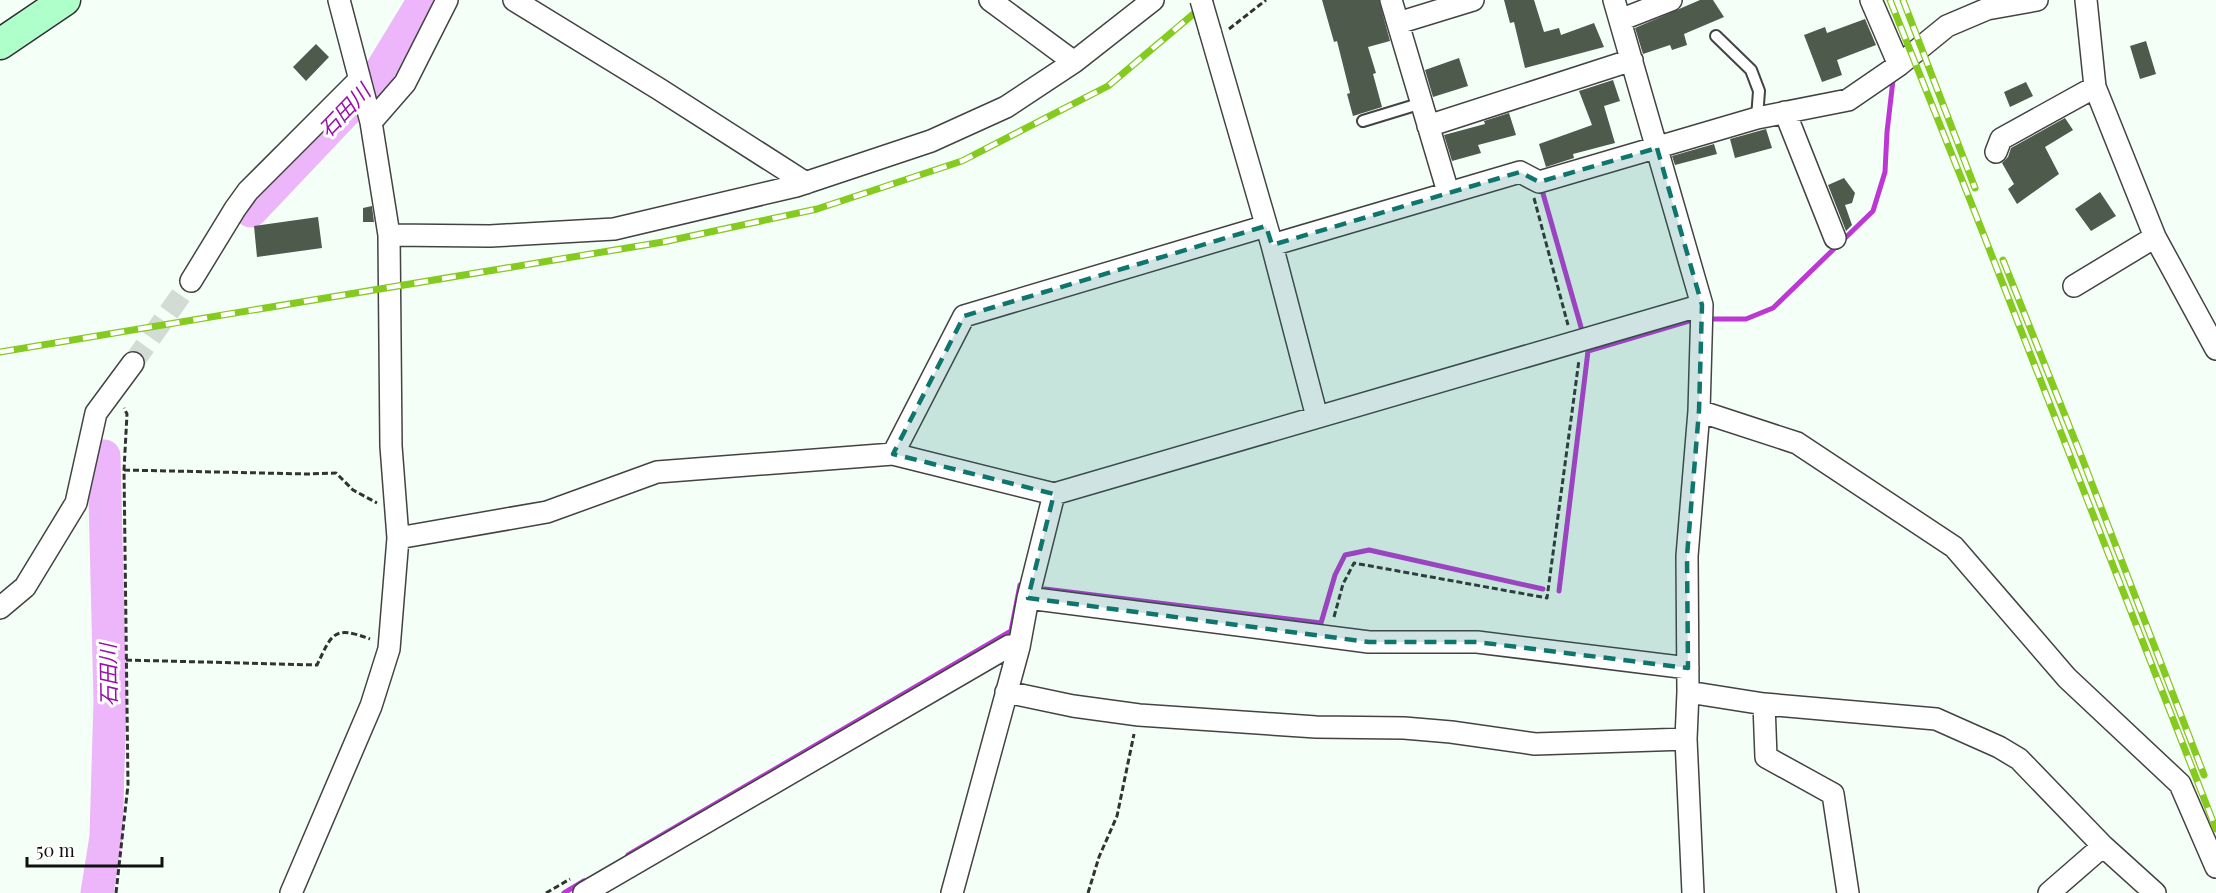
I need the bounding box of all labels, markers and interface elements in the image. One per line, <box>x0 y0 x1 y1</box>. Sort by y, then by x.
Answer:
water label: 石田川 <box>312 76 377 142</box>
water label: 石田川 <box>92 641 122 707</box>
scale bar <box>27 830 162 868</box>
text: 50 m <box>36 838 75 862</box>

